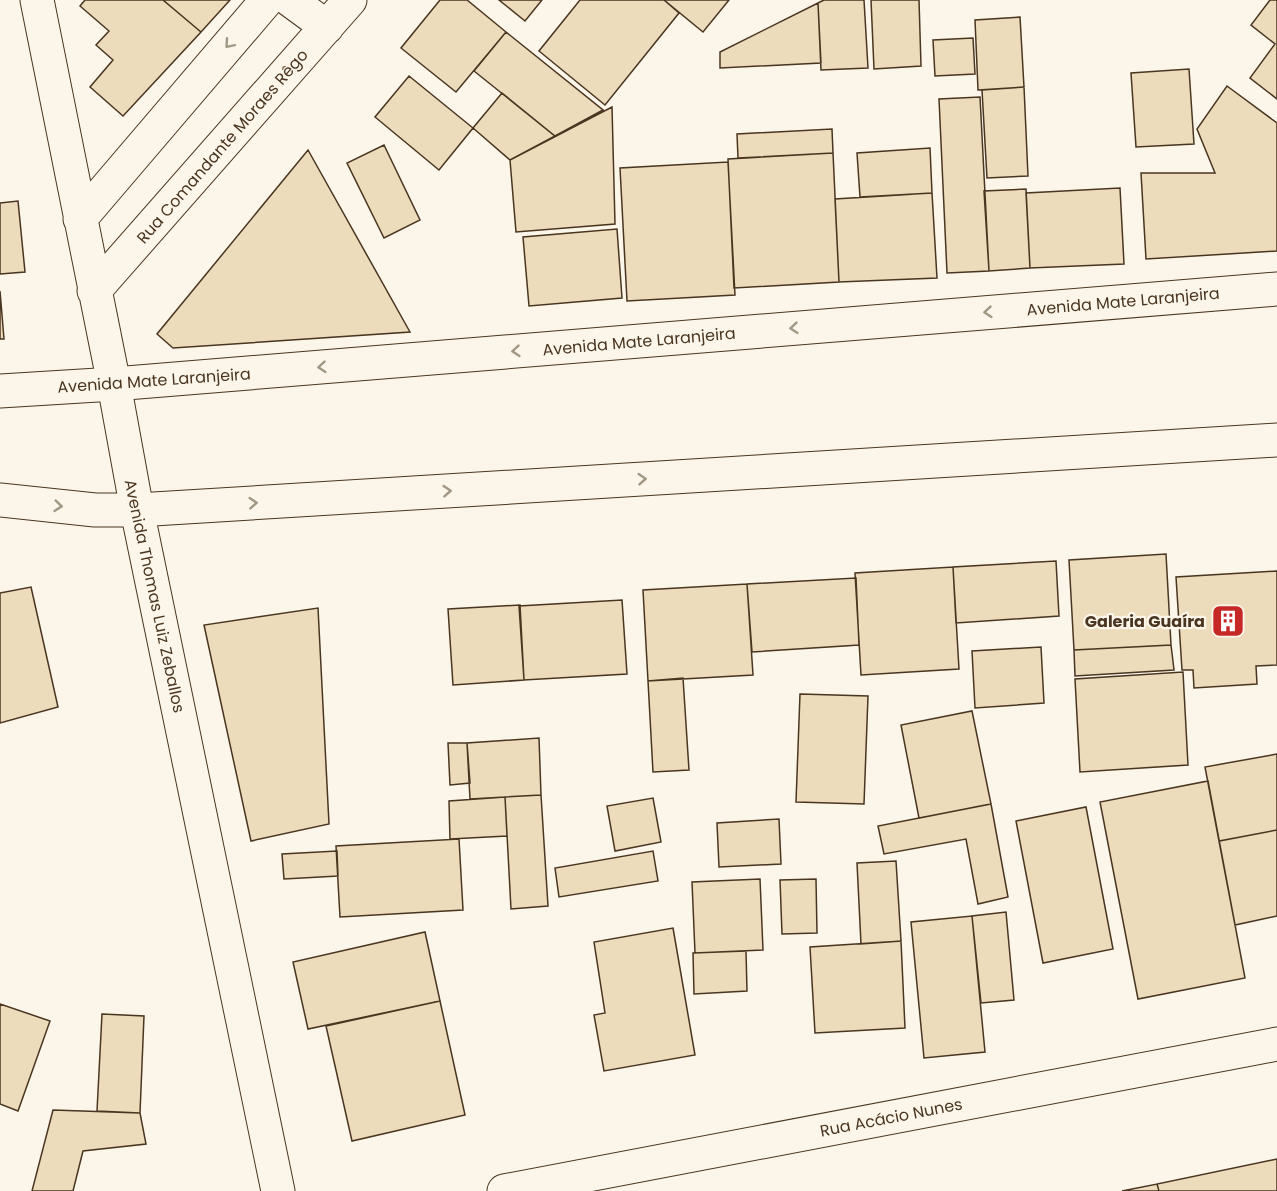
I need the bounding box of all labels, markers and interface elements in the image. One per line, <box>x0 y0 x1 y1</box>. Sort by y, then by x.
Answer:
one-way arrow <box>225 37 236 48</box>
street label: Rua Comandante Moraes Rêgo <box>131 44 313 249</box>
street label: Avenida Mate Laranjeira <box>1026 282 1221 321</box>
one-way arrow <box>984 306 993 319</box>
one-way arrow <box>790 321 799 334</box>
street label: Avenida Mate Laranjeira <box>542 322 737 361</box>
one-way arrow <box>512 344 521 357</box>
one-way arrow <box>317 360 326 373</box>
street label: Avenida Mate Laranjeira <box>57 362 251 399</box>
one-way arrow <box>638 473 647 486</box>
street label: Avenida Thomas Luiz Zeballos <box>119 477 191 715</box>
one-way arrow <box>443 485 452 498</box>
one-way arrow <box>248 497 257 510</box>
one-way arrow <box>54 499 63 512</box>
building icon: Galeria Guaíra <box>1210 603 1246 639</box>
place label: Galeria Guaíra <box>1085 610 1205 633</box>
street label: Rua Acácio Nunes <box>818 1092 964 1143</box>

